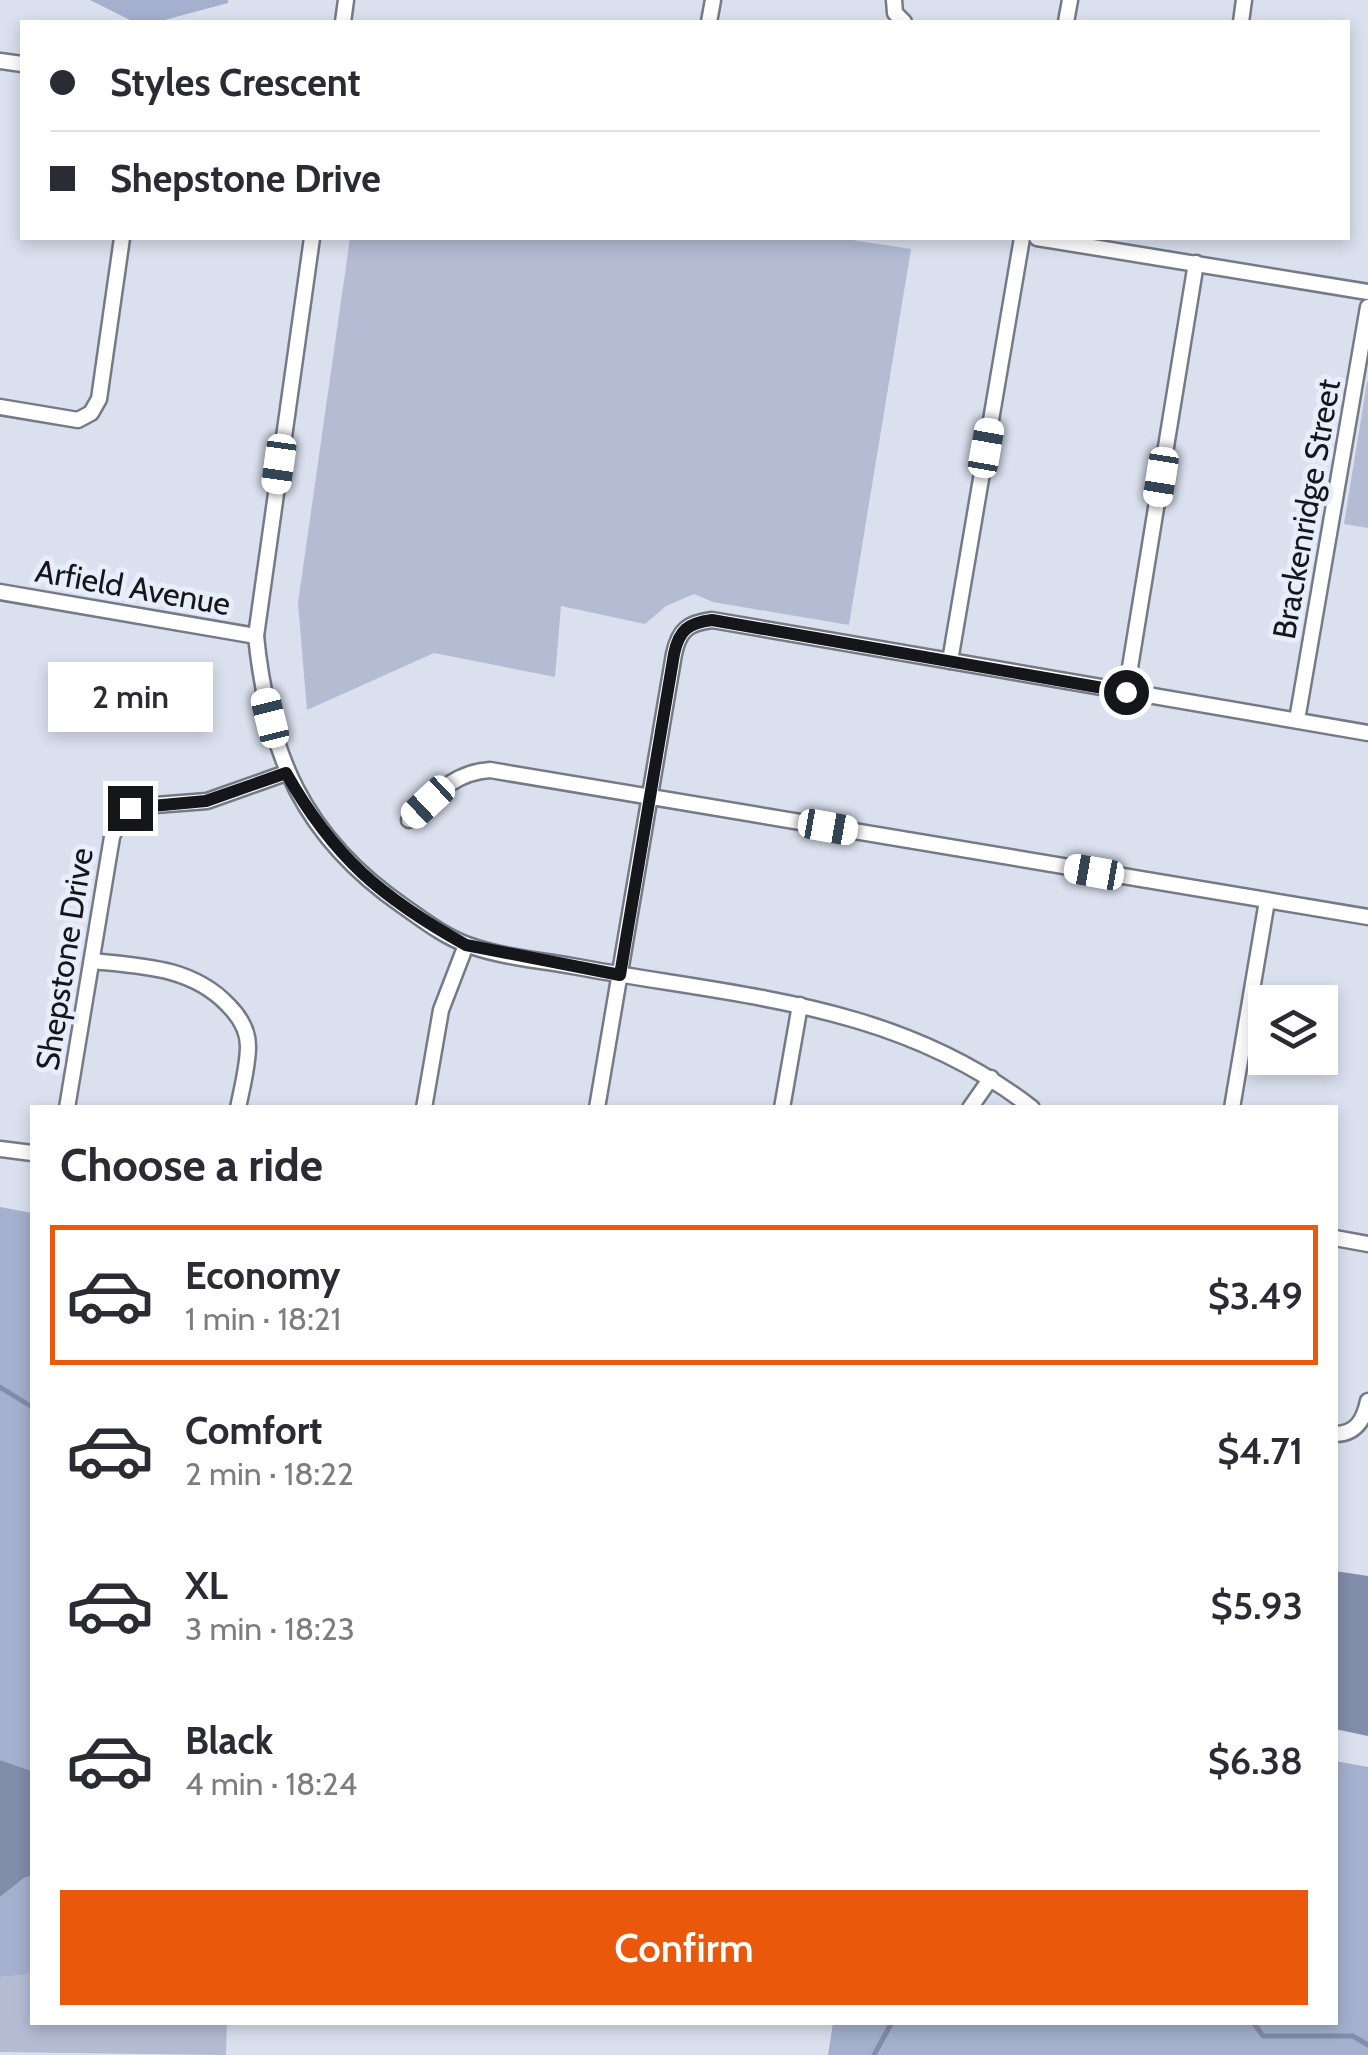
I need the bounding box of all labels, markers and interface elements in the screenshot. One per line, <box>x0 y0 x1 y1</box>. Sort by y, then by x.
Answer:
text: Styles Crescent <box>110 59 361 106</box>
text: Shepstone Drive <box>110 155 381 202</box>
street label: Brackenridge Street <box>1264 376 1348 642</box>
car <box>966 416 1006 480</box>
car <box>260 432 298 496</box>
car <box>1141 445 1181 509</box>
street label: Arfield Avenue <box>32 551 234 623</box>
callout: 2 min <box>48 663 212 733</box>
route start <box>1104 670 1149 715</box>
text: 2 min <box>92 677 169 716</box>
car <box>248 685 292 751</box>
car <box>396 771 460 833</box>
route end <box>108 786 153 831</box>
car <box>796 807 860 847</box>
street label: Shepstone Drive <box>27 845 101 1073</box>
car <box>1062 852 1126 892</box>
map controls <box>1248 985 1338 1075</box>
button: layers <box>1248 985 1338 1075</box>
text: Choose a ride <box>60 1138 323 1192</box>
icon: car <box>65 1250 155 1340</box>
text: Economy <box>185 1252 340 1299</box>
text: $3.49 <box>1208 1272 1303 1319</box>
text: 1 min · 18:21 <box>185 1299 341 1338</box>
icon: car <box>65 1405 155 1495</box>
text: Comfort <box>185 1407 322 1454</box>
text: $4.71 <box>1217 1427 1303 1474</box>
text: 2 min · 18:22 <box>185 1454 354 1493</box>
icon: car <box>65 1560 155 1650</box>
text: XL <box>185 1562 228 1609</box>
text: $5.93 <box>1211 1582 1303 1629</box>
text: 3 min · 18:23 <box>185 1609 355 1648</box>
icon: car <box>65 1715 155 1805</box>
text: Black <box>185 1717 273 1764</box>
text: $6.38 <box>1208 1737 1303 1784</box>
text: 4 min · 18:24 <box>185 1764 357 1803</box>
button: Confirm <box>60 1890 1308 2005</box>

